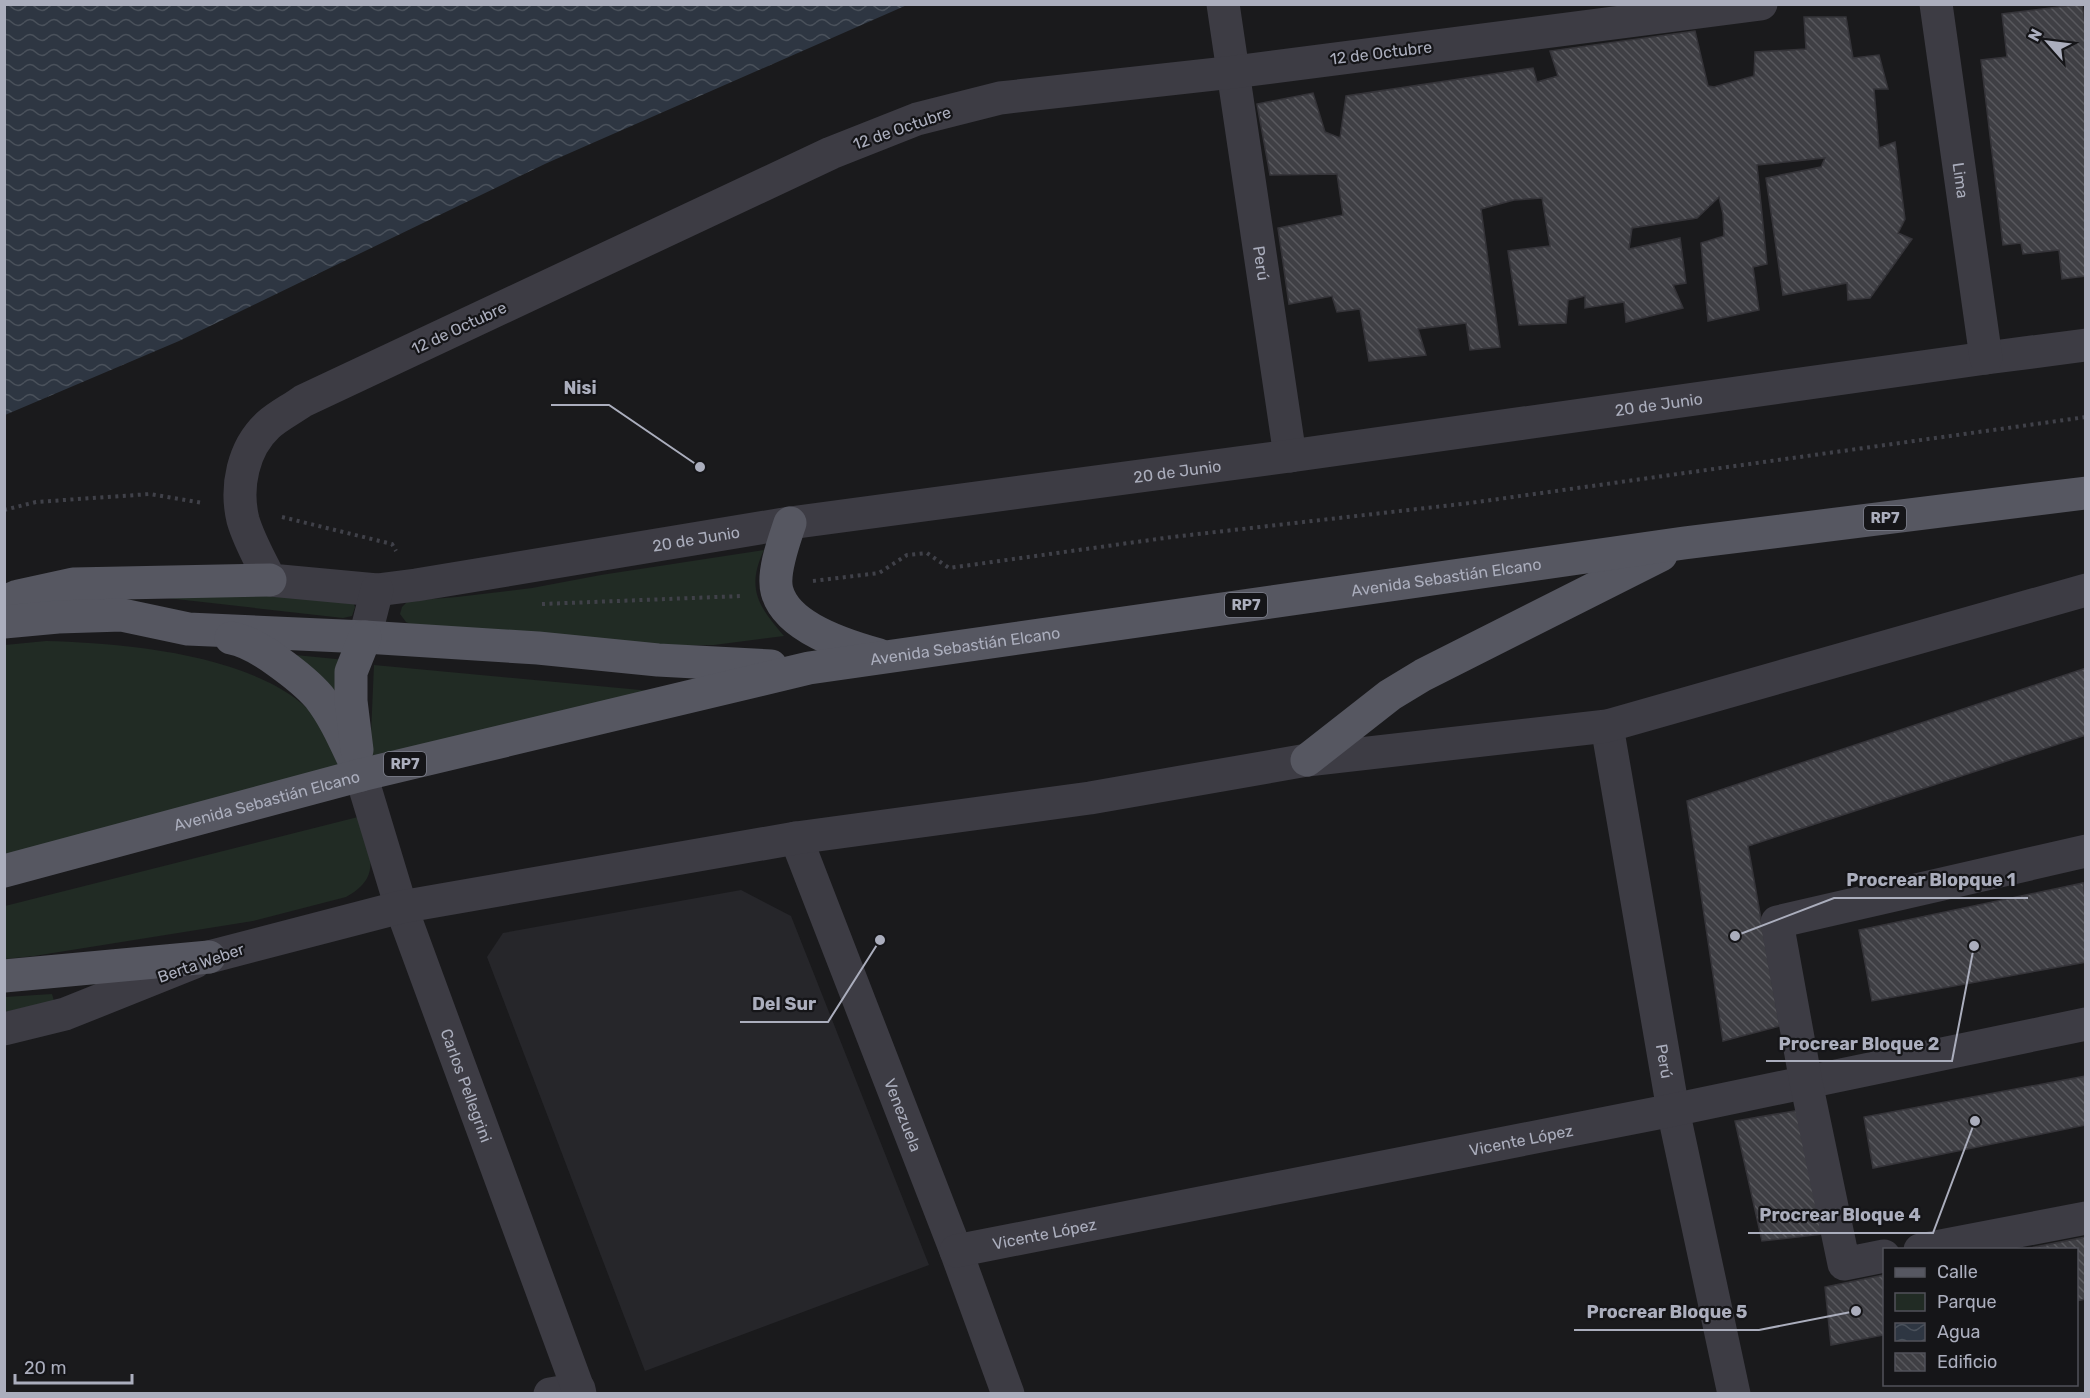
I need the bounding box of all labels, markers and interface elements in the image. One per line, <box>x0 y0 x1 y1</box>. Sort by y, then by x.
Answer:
north arrow <box>2018 12 2078 72</box>
text: N <box>2024 26 2046 45</box>
street label: 12 de Octubre <box>1329 37 1433 69</box>
street label: 12 de Octubre <box>850 102 954 154</box>
street label: Lima <box>1949 161 1973 199</box>
street label: Perú <box>1249 245 1273 282</box>
street label: 12 de Octubre <box>409 298 509 358</box>
callout: Nisi <box>551 369 609 405</box>
text: Nisi <box>563 377 597 399</box>
street label: 20 de Junio <box>1614 389 1704 420</box>
street label: 20 de Junio <box>1132 456 1222 486</box>
road number: RP7 <box>1864 506 1906 530</box>
street label: 20 de Junio <box>651 522 741 555</box>
street label: Avenida Sebastián Elcano <box>1350 554 1543 600</box>
road number: RP7 <box>1225 593 1267 617</box>
street label: Avenida Sebastián Elcano <box>869 623 1061 669</box>
road number: RP7 <box>384 752 426 776</box>
street label: Avenida Sebastián Elcano <box>172 766 362 834</box>
callout: Procrear Blopque 1 <box>1834 862 2028 898</box>
text: Procrear Blopque 1 <box>1846 869 2016 891</box>
street label: Berta Weber <box>155 939 247 987</box>
callout: Del Sur <box>740 986 828 1022</box>
text: Del Sur <box>752 993 816 1015</box>
callout: Procrear Bloque 2 <box>1766 1025 1952 1061</box>
street label: Carlos Pellegrini <box>437 1026 496 1145</box>
text: Procrear Bloque 2 <box>1779 1033 1939 1055</box>
street label: Perú <box>1652 1042 1677 1080</box>
street label: Venezuela <box>881 1076 926 1154</box>
street label: Vicente López <box>1468 1120 1575 1159</box>
callout: Procrear Bloque 4 <box>1748 1197 1933 1233</box>
text: Procrear Bloque 4 <box>1759 1204 1921 1226</box>
street label: Vicente López <box>991 1214 1098 1253</box>
legend <box>1883 1248 2078 1386</box>
text: Calle <box>1937 1261 1978 1283</box>
text: Parque <box>1937 1291 1997 1313</box>
callout: Procrear Bloque 5 <box>1574 1294 1759 1330</box>
text: Procrear Bloque 5 <box>1587 1301 1747 1323</box>
text: Agua <box>1937 1321 1980 1343</box>
scale bar <box>15 1347 132 1385</box>
text: Edificio <box>1937 1351 1997 1373</box>
text: 20 m <box>24 1357 66 1379</box>

